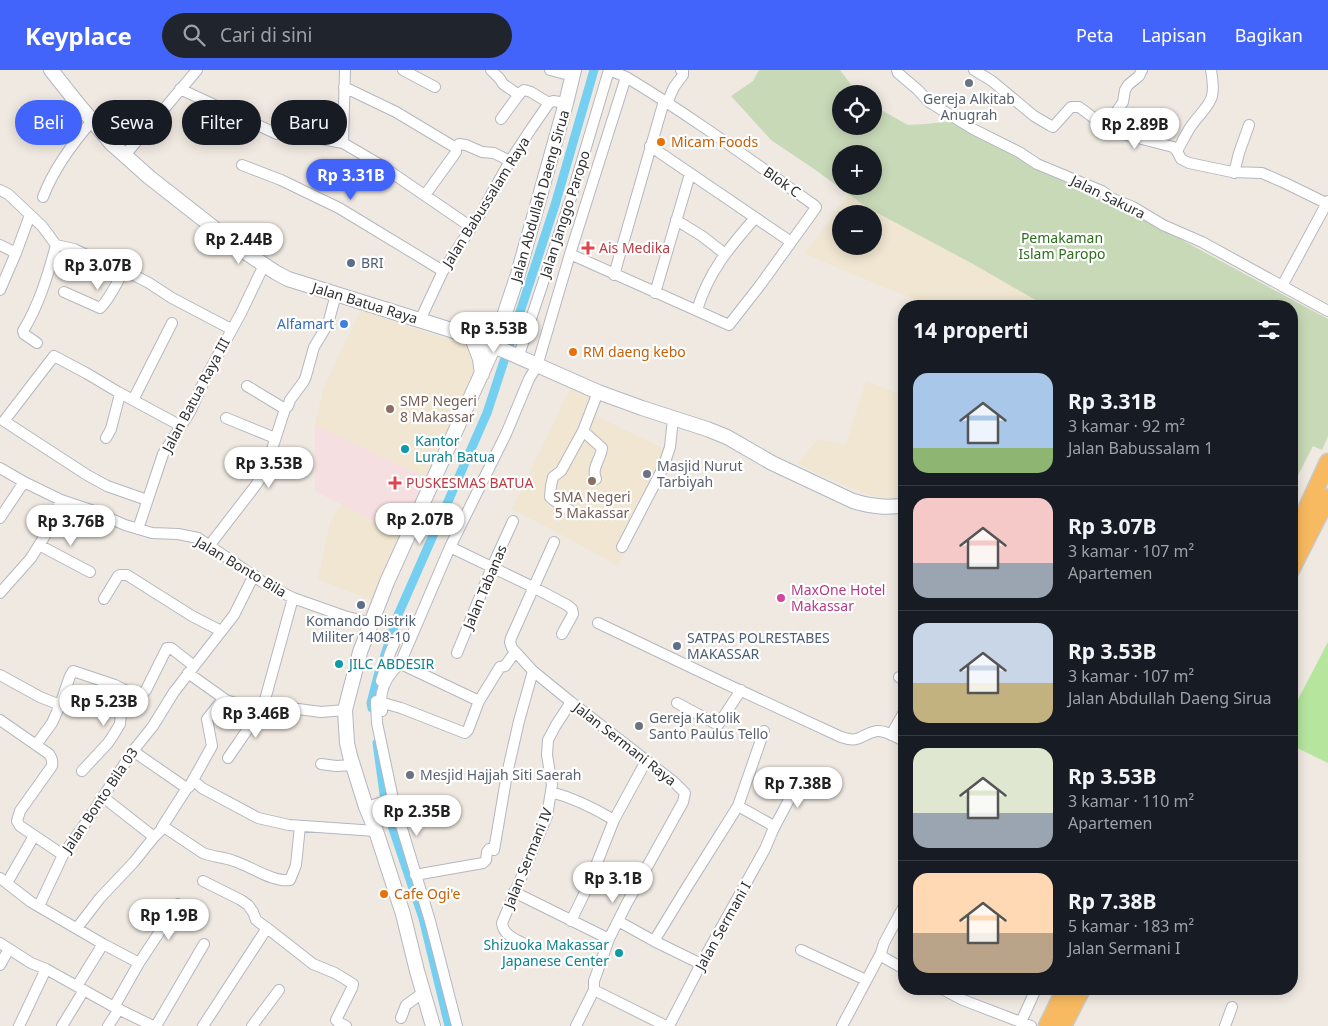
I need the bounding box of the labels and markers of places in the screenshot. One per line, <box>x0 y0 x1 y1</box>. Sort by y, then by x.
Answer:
marker: Gereja Alkitab Anugrah <box>963 77 975 89</box>
place label: Gereja Alkitab Anugrah <box>923 89 1015 124</box>
pin: Rp 2.89B <box>1083 108 1187 150</box>
place label: Micam Foods <box>671 132 758 151</box>
marker: Micam Foods <box>655 136 667 148</box>
pin: Rp 3.31B <box>299 158 403 201</box>
pin: Rp 2.44B <box>187 222 291 265</box>
place label: Ais Medika <box>599 238 670 257</box>
marker: Ais Medika <box>581 241 595 255</box>
pin: Rp 3.07B <box>46 248 150 291</box>
place label: BRI <box>361 253 384 272</box>
marker: BRI <box>345 257 357 269</box>
pin: Rp 3.53B <box>442 312 546 354</box>
place label: Alfamart <box>277 314 334 333</box>
marker: Alfamart <box>338 318 350 330</box>
place label: RM daeng kebo <box>583 342 686 361</box>
marker: RM daeng kebo <box>567 346 579 358</box>
place label: SMP Negeri 8 Makassar <box>400 391 477 426</box>
marker: SMP Negeri 8 Makassar <box>384 403 396 415</box>
place label: Kantor Lurah Batua <box>415 431 495 466</box>
marker: Kantor Lurah Batua <box>399 443 411 455</box>
pin: Rp 3.53B <box>217 446 321 489</box>
place label: Masjid Nurut Tarbiyah <box>657 456 743 491</box>
marker: Masjid Nurut Tarbiyah <box>641 468 653 480</box>
place label: PUSKESMAS BATUA <box>406 473 533 492</box>
marker: SMA Negeri 5 Makassar <box>586 475 598 487</box>
marker: PUSKESMAS BATUA <box>388 476 402 490</box>
place label: SMA Negeri 5 Makassar <box>553 487 631 522</box>
pin: Rp 2.07B <box>368 502 472 545</box>
pin: Rp 3.76B <box>19 504 123 547</box>
place label: MaxOne Hotel Makassar <box>791 580 886 615</box>
marker: MaxOne Hotel Makassar <box>775 592 787 604</box>
marker: Komando Distrik Militer 1408-10 <box>355 599 367 611</box>
place label: Komando Distrik Militer 1408-10 <box>306 611 416 646</box>
place label: SATPAS POLRESTABES MAKASSAR <box>687 628 830 663</box>
marker: SATPAS POLRESTABES MAKASSAR <box>671 640 683 652</box>
place label: JILC ABDESIR <box>347 654 435 673</box>
marker: JILC ABDESIR <box>333 658 345 670</box>
pin: Rp 5.23B <box>52 684 156 727</box>
pin: Rp 3.46B <box>204 696 308 739</box>
place label: Gereja Katolik Santo Paulus Tello <box>649 708 768 743</box>
marker: Gereja Katolik Santo Paulus Tello <box>633 720 645 732</box>
place label: Mesjid Hajjah Siti Saerah <box>420 765 581 784</box>
pin: Rp 7.38B <box>746 766 850 809</box>
marker: Mesjid Hajjah Siti Saerah <box>404 769 416 781</box>
pin: Rp 2.35B <box>365 794 469 837</box>
pin: Rp 3.1B <box>567 862 659 904</box>
place label: Cafe Ogi'e <box>394 884 461 903</box>
marker: Cafe Ogi'e <box>378 888 390 900</box>
pin: Rp 1.9B <box>123 898 215 941</box>
place label: Shizuoka Makassar Japanese Center <box>483 935 609 970</box>
marker: Shizuoka Makassar Japanese Center <box>613 947 625 959</box>

